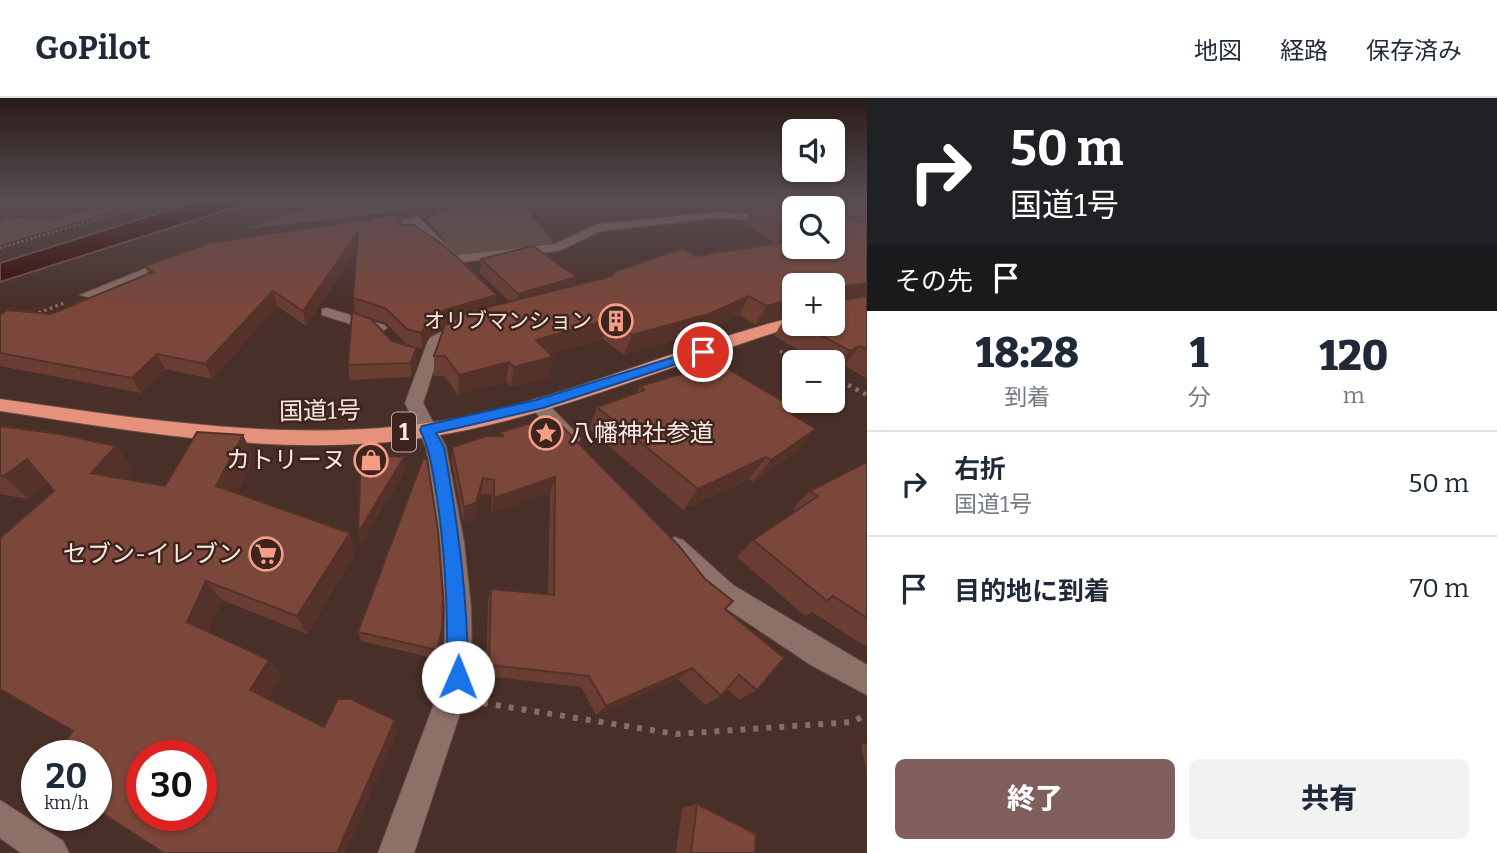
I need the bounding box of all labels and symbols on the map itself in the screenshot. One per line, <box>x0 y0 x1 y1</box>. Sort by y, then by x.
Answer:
building icon: オリブマンション <box>597 302 635 340</box>
place label: オリブマンション <box>424 308 592 334</box>
pin <box>673 322 733 382</box>
street label: 国道1号 <box>279 396 361 426</box>
road number: 1 <box>392 412 416 452</box>
place icon: 八幡神社参道 <box>527 414 565 452</box>
place label: 八幡神社参道 <box>570 419 714 447</box>
shop icon: カトリーヌ <box>352 441 390 479</box>
place label: カトリーヌ <box>226 446 346 474</box>
supermarket icon: セブン-イレブン <box>247 535 285 573</box>
place label: セブン-イレブン <box>63 540 242 568</box>
position arrow <box>421 640 495 714</box>
speed limit sign: 30 <box>126 740 217 831</box>

